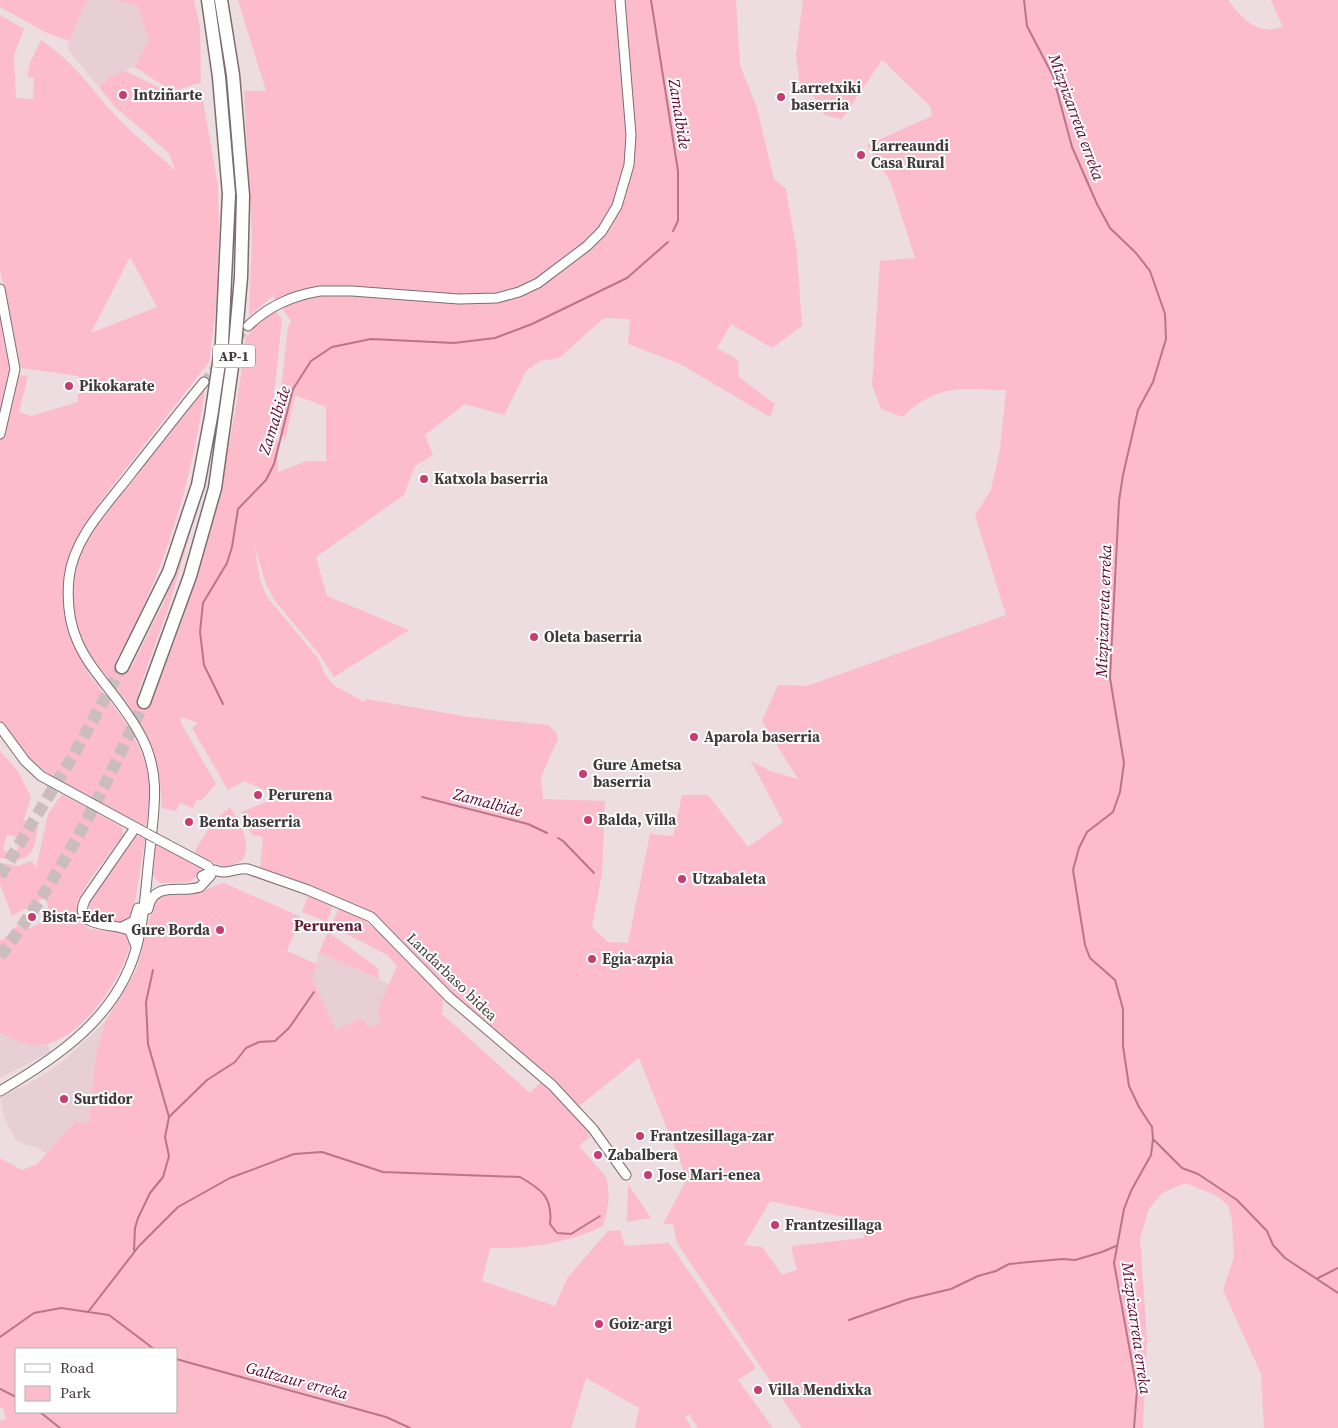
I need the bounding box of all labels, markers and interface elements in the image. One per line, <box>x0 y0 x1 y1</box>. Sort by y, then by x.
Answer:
water label: Mizpizarreta erreka <box>1044 50 1110 184</box>
water label: Zamalbide <box>663 76 696 151</box>
place label: Larretxiki baserria <box>791 77 862 115</box>
place label: Intziñarte <box>133 84 203 105</box>
marker: Intziñarte <box>117 89 129 101</box>
marker: Larretxiki baserria <box>775 91 787 103</box>
place label: Larreaundi Casa Rural <box>871 135 949 173</box>
marker: Larreaundi Casa Rural <box>855 149 867 161</box>
road number: AP-1 <box>213 344 255 368</box>
place label: Pikokarate <box>79 375 155 396</box>
marker: Pikokarate <box>63 380 75 392</box>
water label: Zamalbide <box>252 383 296 458</box>
place label: Katxola baserria <box>434 468 549 489</box>
marker: Katxola baserria <box>418 473 430 485</box>
water label: Mizpizarreta erreka <box>1090 543 1116 679</box>
place label: Oleta baserria <box>544 626 643 647</box>
marker: Oleta baserria <box>528 631 540 643</box>
place label: Aparola baserria <box>704 726 821 747</box>
marker: Aparola baserria <box>688 731 700 743</box>
place label: Gure Ametsa baserria <box>593 754 683 792</box>
marker: Gure Ametsa baserria <box>577 768 589 780</box>
water label: Zamalbide <box>450 782 525 822</box>
place label: Perurena <box>268 784 333 805</box>
marker: Perurena <box>252 789 264 801</box>
place label: Balda, Villa <box>598 809 677 830</box>
place label: Benta baserria <box>199 811 302 832</box>
marker: Balda, Villa <box>582 814 594 826</box>
marker: Benta baserria <box>183 816 195 828</box>
place label: Utzabaleta <box>692 868 767 889</box>
marker: Utzabaleta <box>676 873 688 885</box>
place label: Bista-Eder <box>42 906 114 927</box>
marker: Bista-Eder <box>26 911 38 923</box>
district label: Perurena <box>294 914 363 936</box>
place label: Gure Borda <box>131 919 211 940</box>
marker: Gure Borda <box>214 924 226 936</box>
street label: Landarbaso bidea <box>402 928 503 1026</box>
place label: Egia-azpia <box>602 948 674 969</box>
marker: Egia-azpia <box>586 953 598 965</box>
place label: Surtidor <box>74 1088 133 1109</box>
marker: Surtidor <box>58 1093 70 1105</box>
place label: Frantzesillaga-zar <box>650 1125 774 1146</box>
marker: Frantzesillaga-zar <box>634 1130 646 1142</box>
place label: Zabalbera <box>608 1144 679 1165</box>
marker: Zabalbera <box>592 1149 604 1161</box>
place label: Jose Mari-enea <box>657 1164 762 1185</box>
marker: Jose Mari-enea <box>642 1169 654 1181</box>
place label: Frantzesillaga <box>785 1214 883 1235</box>
marker: Frantzesillaga <box>769 1219 781 1231</box>
water label: Mizpizarreta erreka <box>1117 1260 1157 1396</box>
place label: Goiz-argi <box>609 1313 672 1334</box>
marker: Goiz-argi <box>593 1318 605 1330</box>
legend <box>15 1348 178 1413</box>
water label: Galtzaur erreka <box>244 1356 351 1404</box>
text: Road <box>60 1357 94 1378</box>
place label: Villa Mendixka <box>768 1379 873 1400</box>
text: Park <box>60 1382 92 1403</box>
marker: Villa Mendixka <box>752 1384 764 1396</box>

